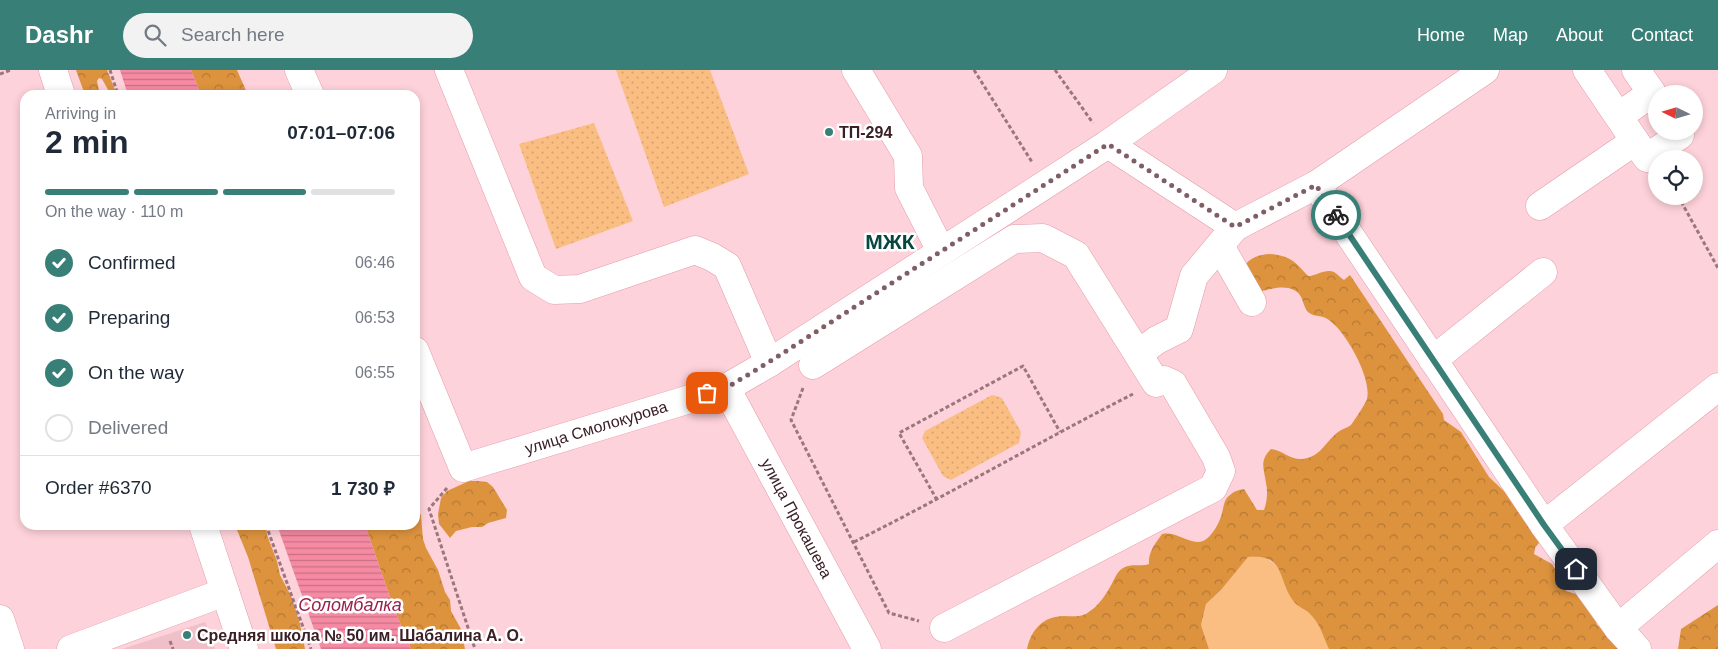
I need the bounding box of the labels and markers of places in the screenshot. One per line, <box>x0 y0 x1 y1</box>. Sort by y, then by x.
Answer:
place label: ТП-294 <box>839 124 892 141</box>
marker: ТП-294 <box>823 126 835 138</box>
pin <box>686 372 728 414</box>
pin <box>1555 548 1597 590</box>
place label: Средняя школа № 50 им. Шабалина А. О. <box>197 627 523 644</box>
marker: Средняя школа № 50 им. Шабалина А. О. <box>181 629 193 641</box>

